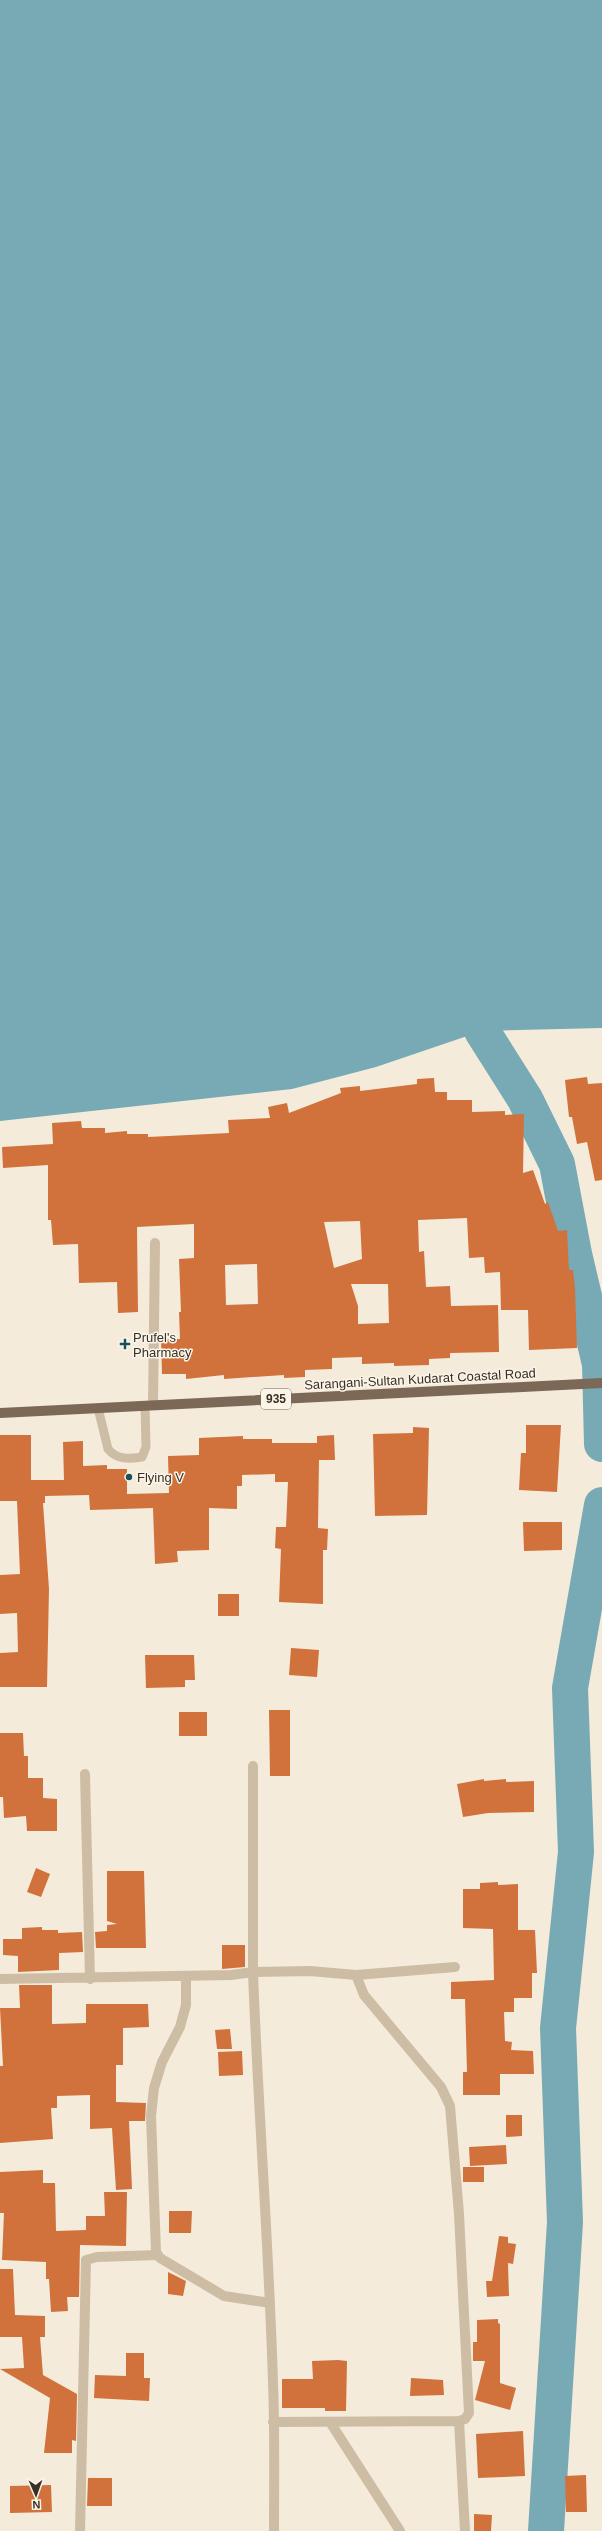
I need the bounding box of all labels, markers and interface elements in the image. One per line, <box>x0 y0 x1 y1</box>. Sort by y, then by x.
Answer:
place label: Prufel's Pharmacy <box>133 1330 192 1360</box>
marker: Prufel's Pharmacy <box>120 1339 130 1349</box>
street label: Sarangani-Sultan Kudarat Coastal Road <box>304 1365 536 1393</box>
road number: 935 <box>261 1389 291 1409</box>
place label: Flying V <box>137 1470 184 1485</box>
marker: Flying V <box>124 1472 134 1482</box>
north arrow <box>16 2475 56 2515</box>
text: N <box>32 2499 41 2511</box>

